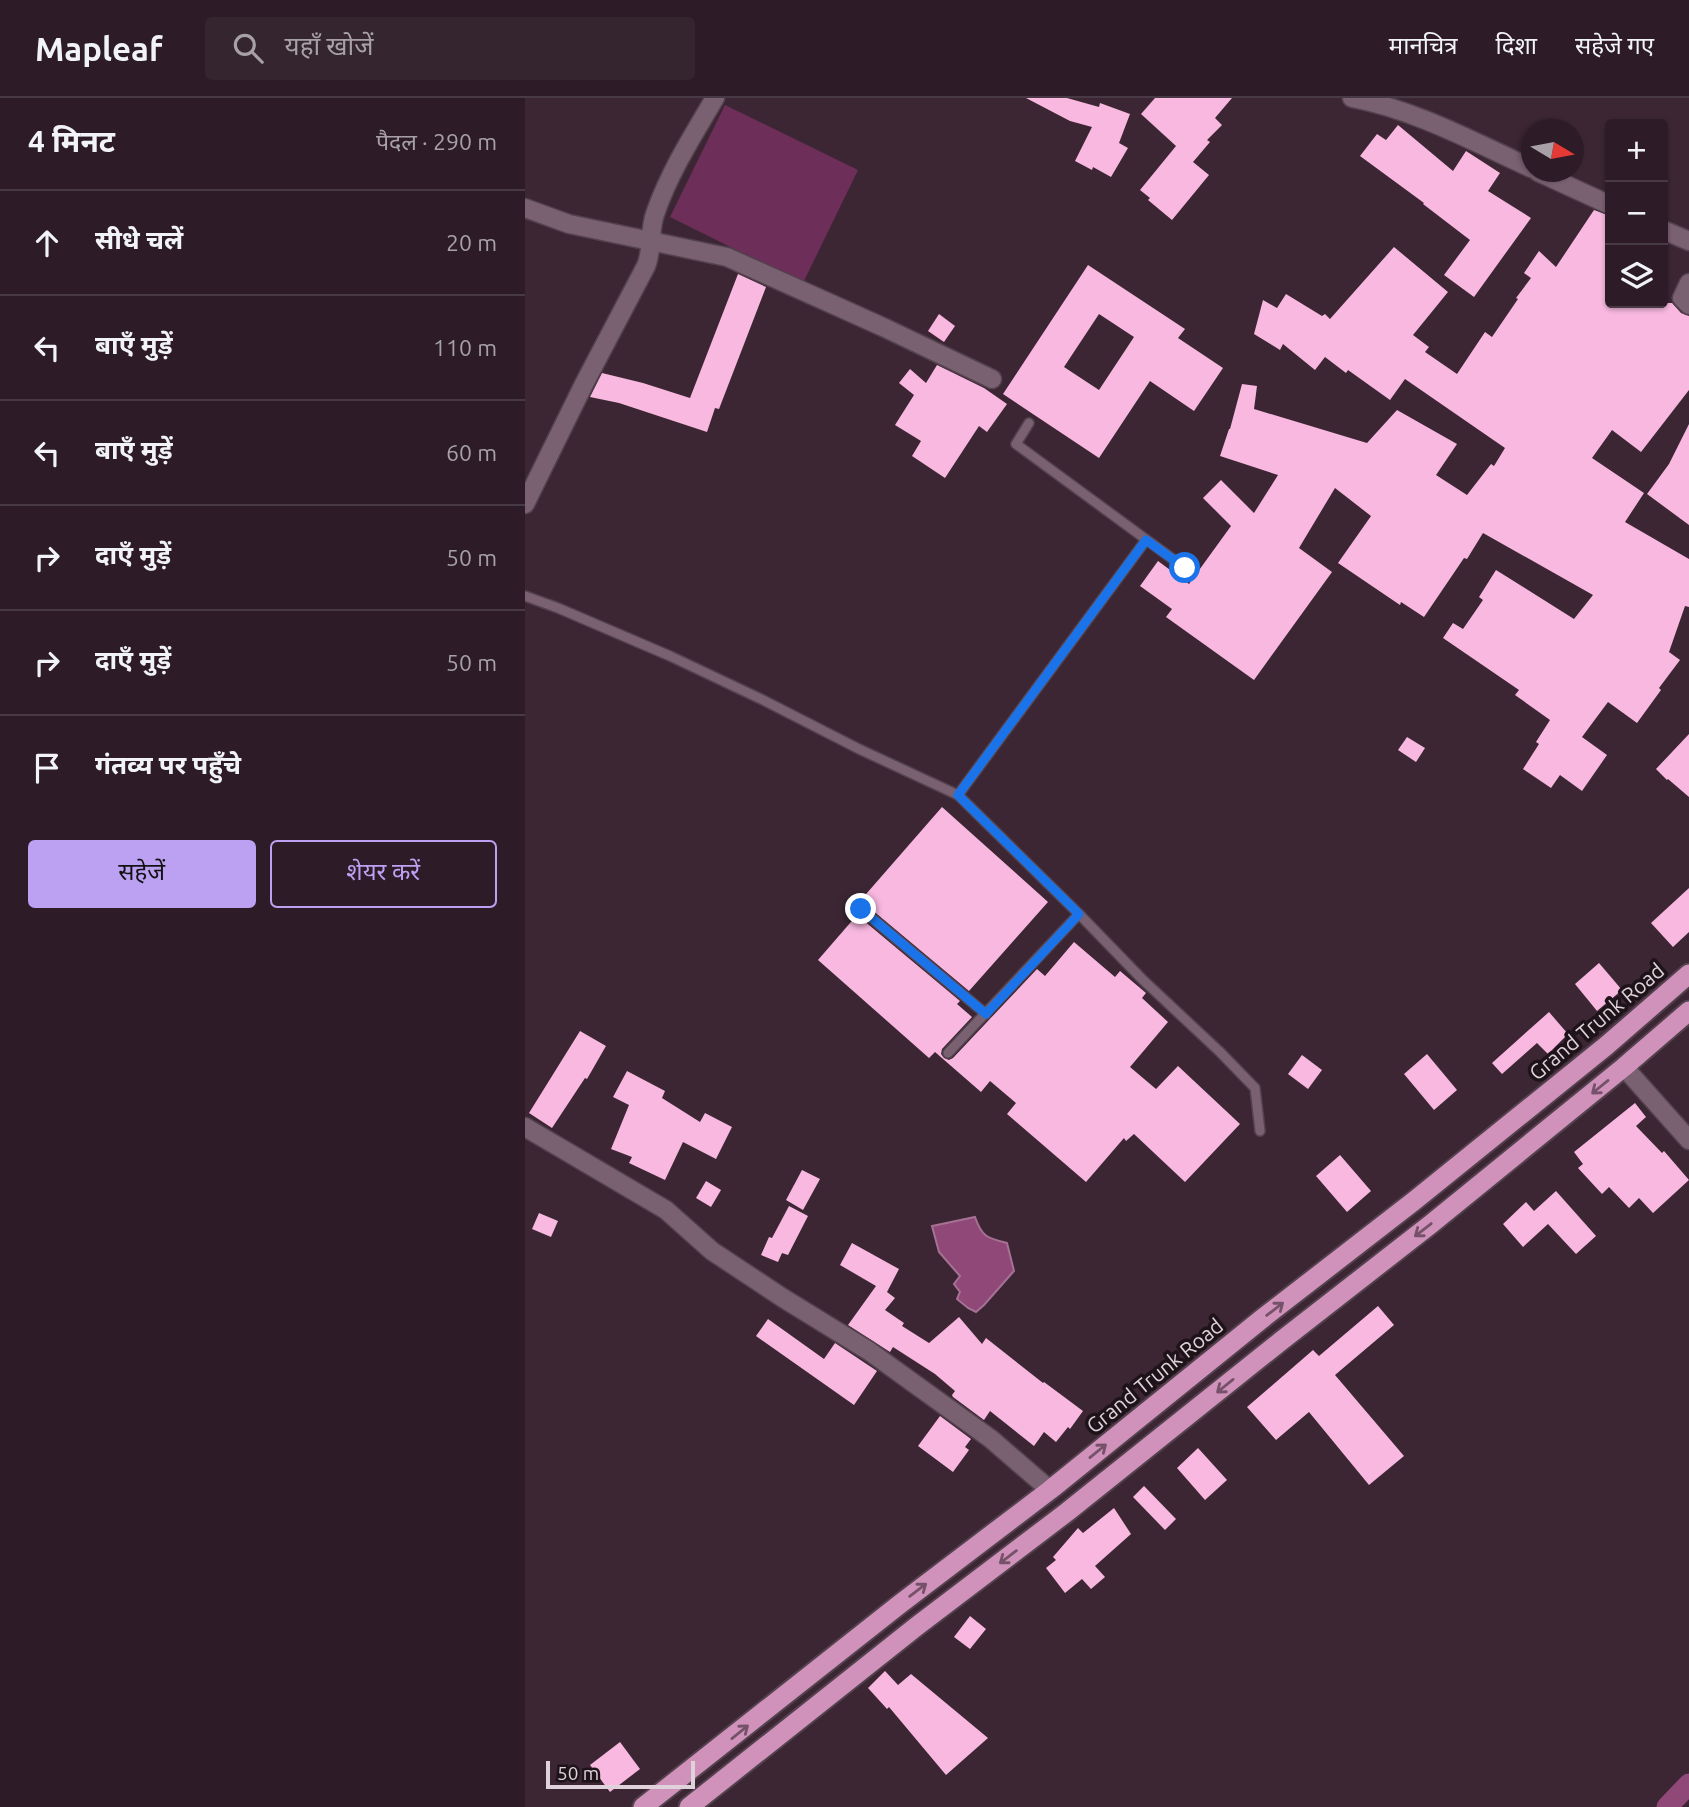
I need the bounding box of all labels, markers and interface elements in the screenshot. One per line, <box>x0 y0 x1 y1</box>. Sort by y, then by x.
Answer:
search box <box>205 17 695 80</box>
icon: search <box>229 29 267 67</box>
text: Mapleaf <box>35 30 163 67</box>
text: यहाँ खोजें <box>285 31 373 60</box>
text: मानचित्र <box>1389 32 1457 59</box>
text: दिशा <box>1495 32 1537 59</box>
text: सहेजे गए <box>1575 32 1654 59</box>
north arrow <box>1521 119 1584 182</box>
map controls <box>1605 119 1668 308</box>
button: + <box>1605 119 1668 182</box>
text: 4 मिनट <box>28 124 115 158</box>
text: पैदल · 290 m <box>376 129 497 154</box>
button: − <box>1605 182 1668 245</box>
icon: ahead <box>28 224 66 262</box>
text: सीधे चलें <box>95 225 183 254</box>
text: 20 m <box>446 230 497 255</box>
button: layers <box>1605 245 1668 308</box>
icon: left <box>28 329 66 367</box>
text: बाएँ मुड़ें <box>95 330 172 359</box>
text: 110 m <box>433 335 497 360</box>
icon: left <box>28 434 66 472</box>
text: बाएँ मुड़ें <box>95 435 172 464</box>
text: 60 m <box>446 440 497 465</box>
icon: right <box>28 539 66 577</box>
text: दाएँ मुड़ें <box>95 540 171 569</box>
text: 50 m <box>446 545 497 570</box>
route start <box>1169 552 1200 583</box>
icon: right <box>28 644 66 682</box>
text: दाएँ मुड़ें <box>95 645 171 674</box>
text: 50 m <box>446 650 497 675</box>
icon: arrive <box>28 749 66 787</box>
text: गंतव्य पर पहुँचे <box>95 750 241 779</box>
button: सहेजें <box>28 840 256 908</box>
button: शेयर करें <box>270 840 497 908</box>
route end <box>845 893 876 924</box>
street label: Grand Trunk Road <box>1524 958 1669 1085</box>
one-way arrow <box>1591 1079 1609 1095</box>
one-way arrow <box>1414 1222 1432 1237</box>
one-way arrow <box>1266 1301 1284 1316</box>
street label: Grand Trunk Road <box>1081 1313 1227 1438</box>
one-way arrow <box>1216 1378 1234 1393</box>
one-way arrow <box>1088 1444 1106 1459</box>
one-way arrow <box>999 1550 1018 1565</box>
one-way arrow <box>908 1583 927 1598</box>
one-way arrow <box>730 1724 748 1739</box>
scale bar <box>546 1758 695 1790</box>
text: 50 m <box>557 1762 599 1784</box>

